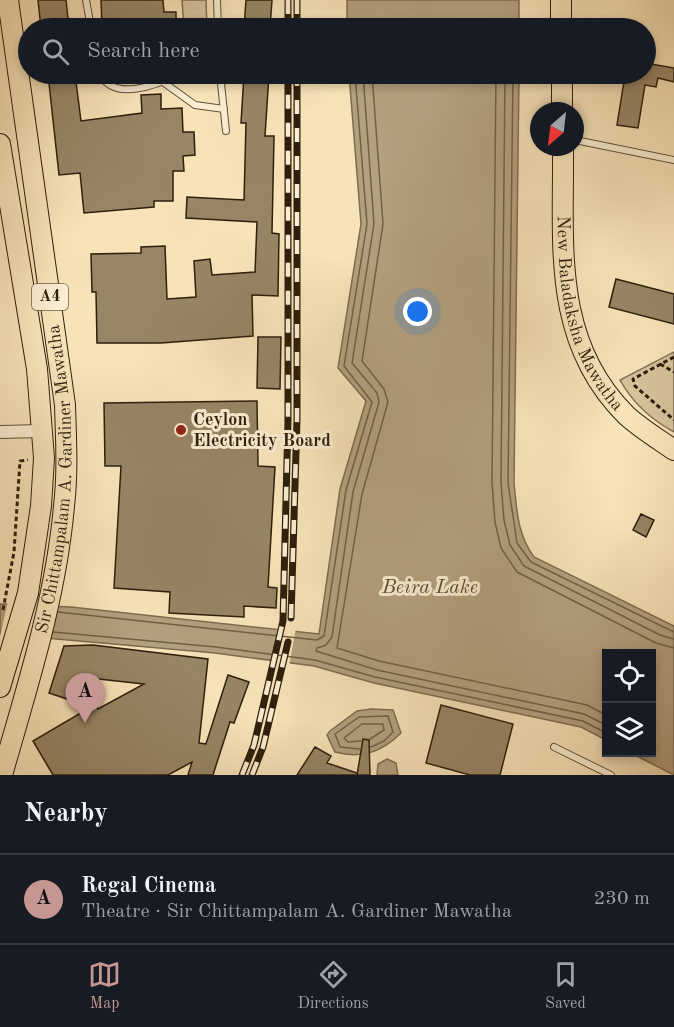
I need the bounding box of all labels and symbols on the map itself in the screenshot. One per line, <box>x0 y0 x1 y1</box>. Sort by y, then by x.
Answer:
north arrow <box>530 102 584 156</box>
street label: New Baladaksha Mawatha <box>554 216 627 415</box>
road number: A4 <box>32 284 68 310</box>
your location <box>403 297 432 326</box>
street label: Sir Chittampalam A. Gardiner Mawatha <box>33 323 75 635</box>
place label: Ceylon Electricity Board <box>193 411 331 450</box>
marker: Ceylon Electricity Board <box>174 423 188 437</box>
water label: Beira Lake <box>381 578 478 598</box>
pin: A <box>66 674 104 723</box>

